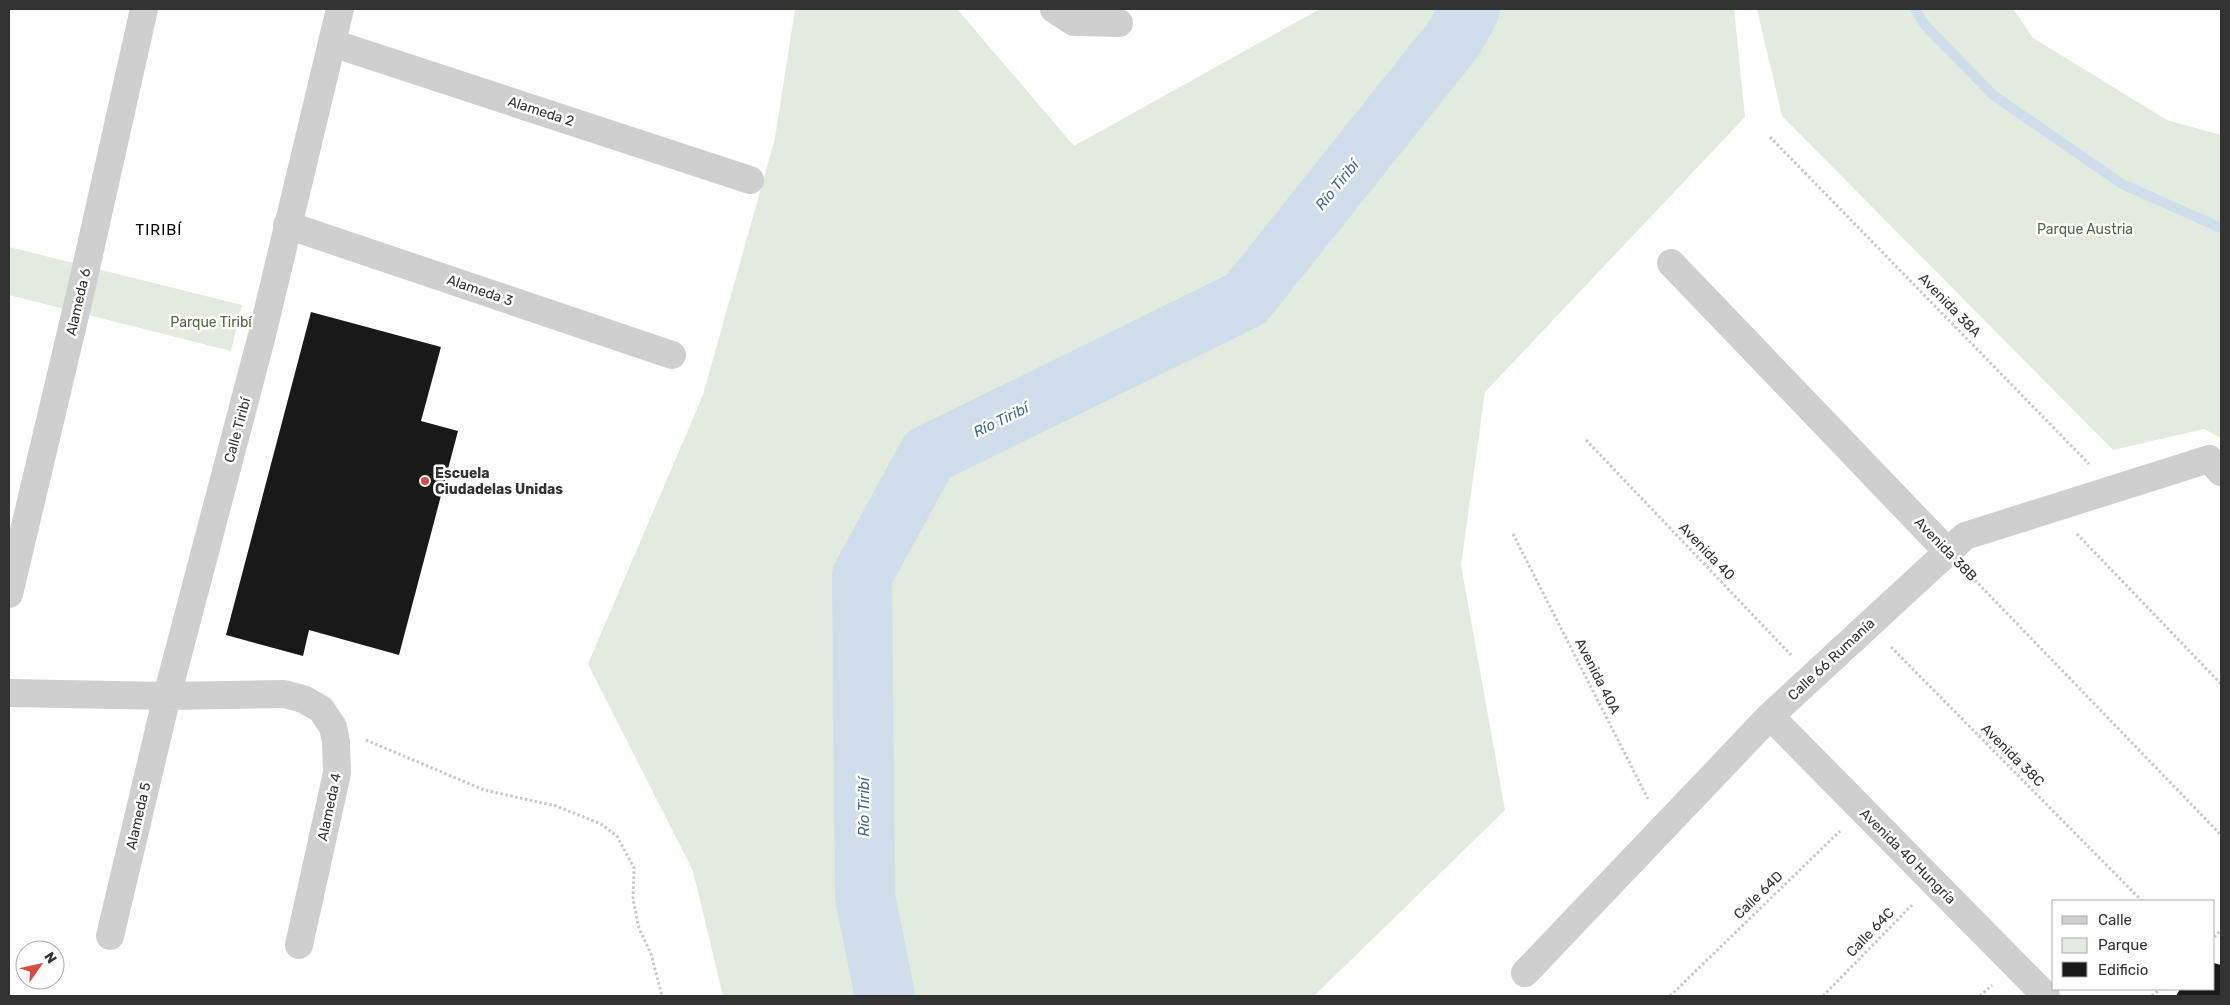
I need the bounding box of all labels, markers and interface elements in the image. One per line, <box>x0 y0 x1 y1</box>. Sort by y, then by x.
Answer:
street label: Alameda 2 <box>506 93 576 130</box>
water label: Río Tiribí <box>1311 154 1364 214</box>
district label: TIRIBÍ <box>136 221 182 239</box>
park label: Parque Austria <box>2037 221 2133 238</box>
street label: Alameda 6 <box>62 267 95 338</box>
street label: Avenida 38A <box>1915 270 1985 341</box>
street label: Alameda 3 <box>445 271 515 310</box>
park label: Parque Tiribí <box>170 314 252 331</box>
street label: Calle Tiribí <box>221 395 254 465</box>
water label: Río Tiribí <box>970 398 1034 441</box>
place label: Escuela Ciudadelas Unidas <box>435 465 563 498</box>
marker: Escuela Ciudadelas Unidas <box>419 475 431 487</box>
street label: Avenida 38B <box>1911 514 1980 585</box>
street label: Avenida 40 <box>1675 519 1738 584</box>
street label: Calle 66 Rumanía <box>1784 615 1878 704</box>
street label: Avenida 40A <box>1571 636 1624 717</box>
street label: Avenida 38C <box>1978 720 2048 790</box>
street label: Alameda 4 <box>314 771 345 843</box>
water label: Río Tiribí <box>855 775 873 837</box>
street label: Alameda 5 <box>122 781 154 851</box>
street label: Avenida 40 Hungría <box>1856 805 1959 908</box>
street label: Calle 64D <box>1730 868 1787 923</box>
legend <box>2052 900 2215 990</box>
street label: Calle 64C <box>1843 904 1898 960</box>
text: Calle <box>2098 911 2132 929</box>
text: Parque <box>2098 936 2148 954</box>
north arrow <box>15 940 65 990</box>
text: N <box>40 949 60 967</box>
text: Edificio <box>2098 961 2148 979</box>

